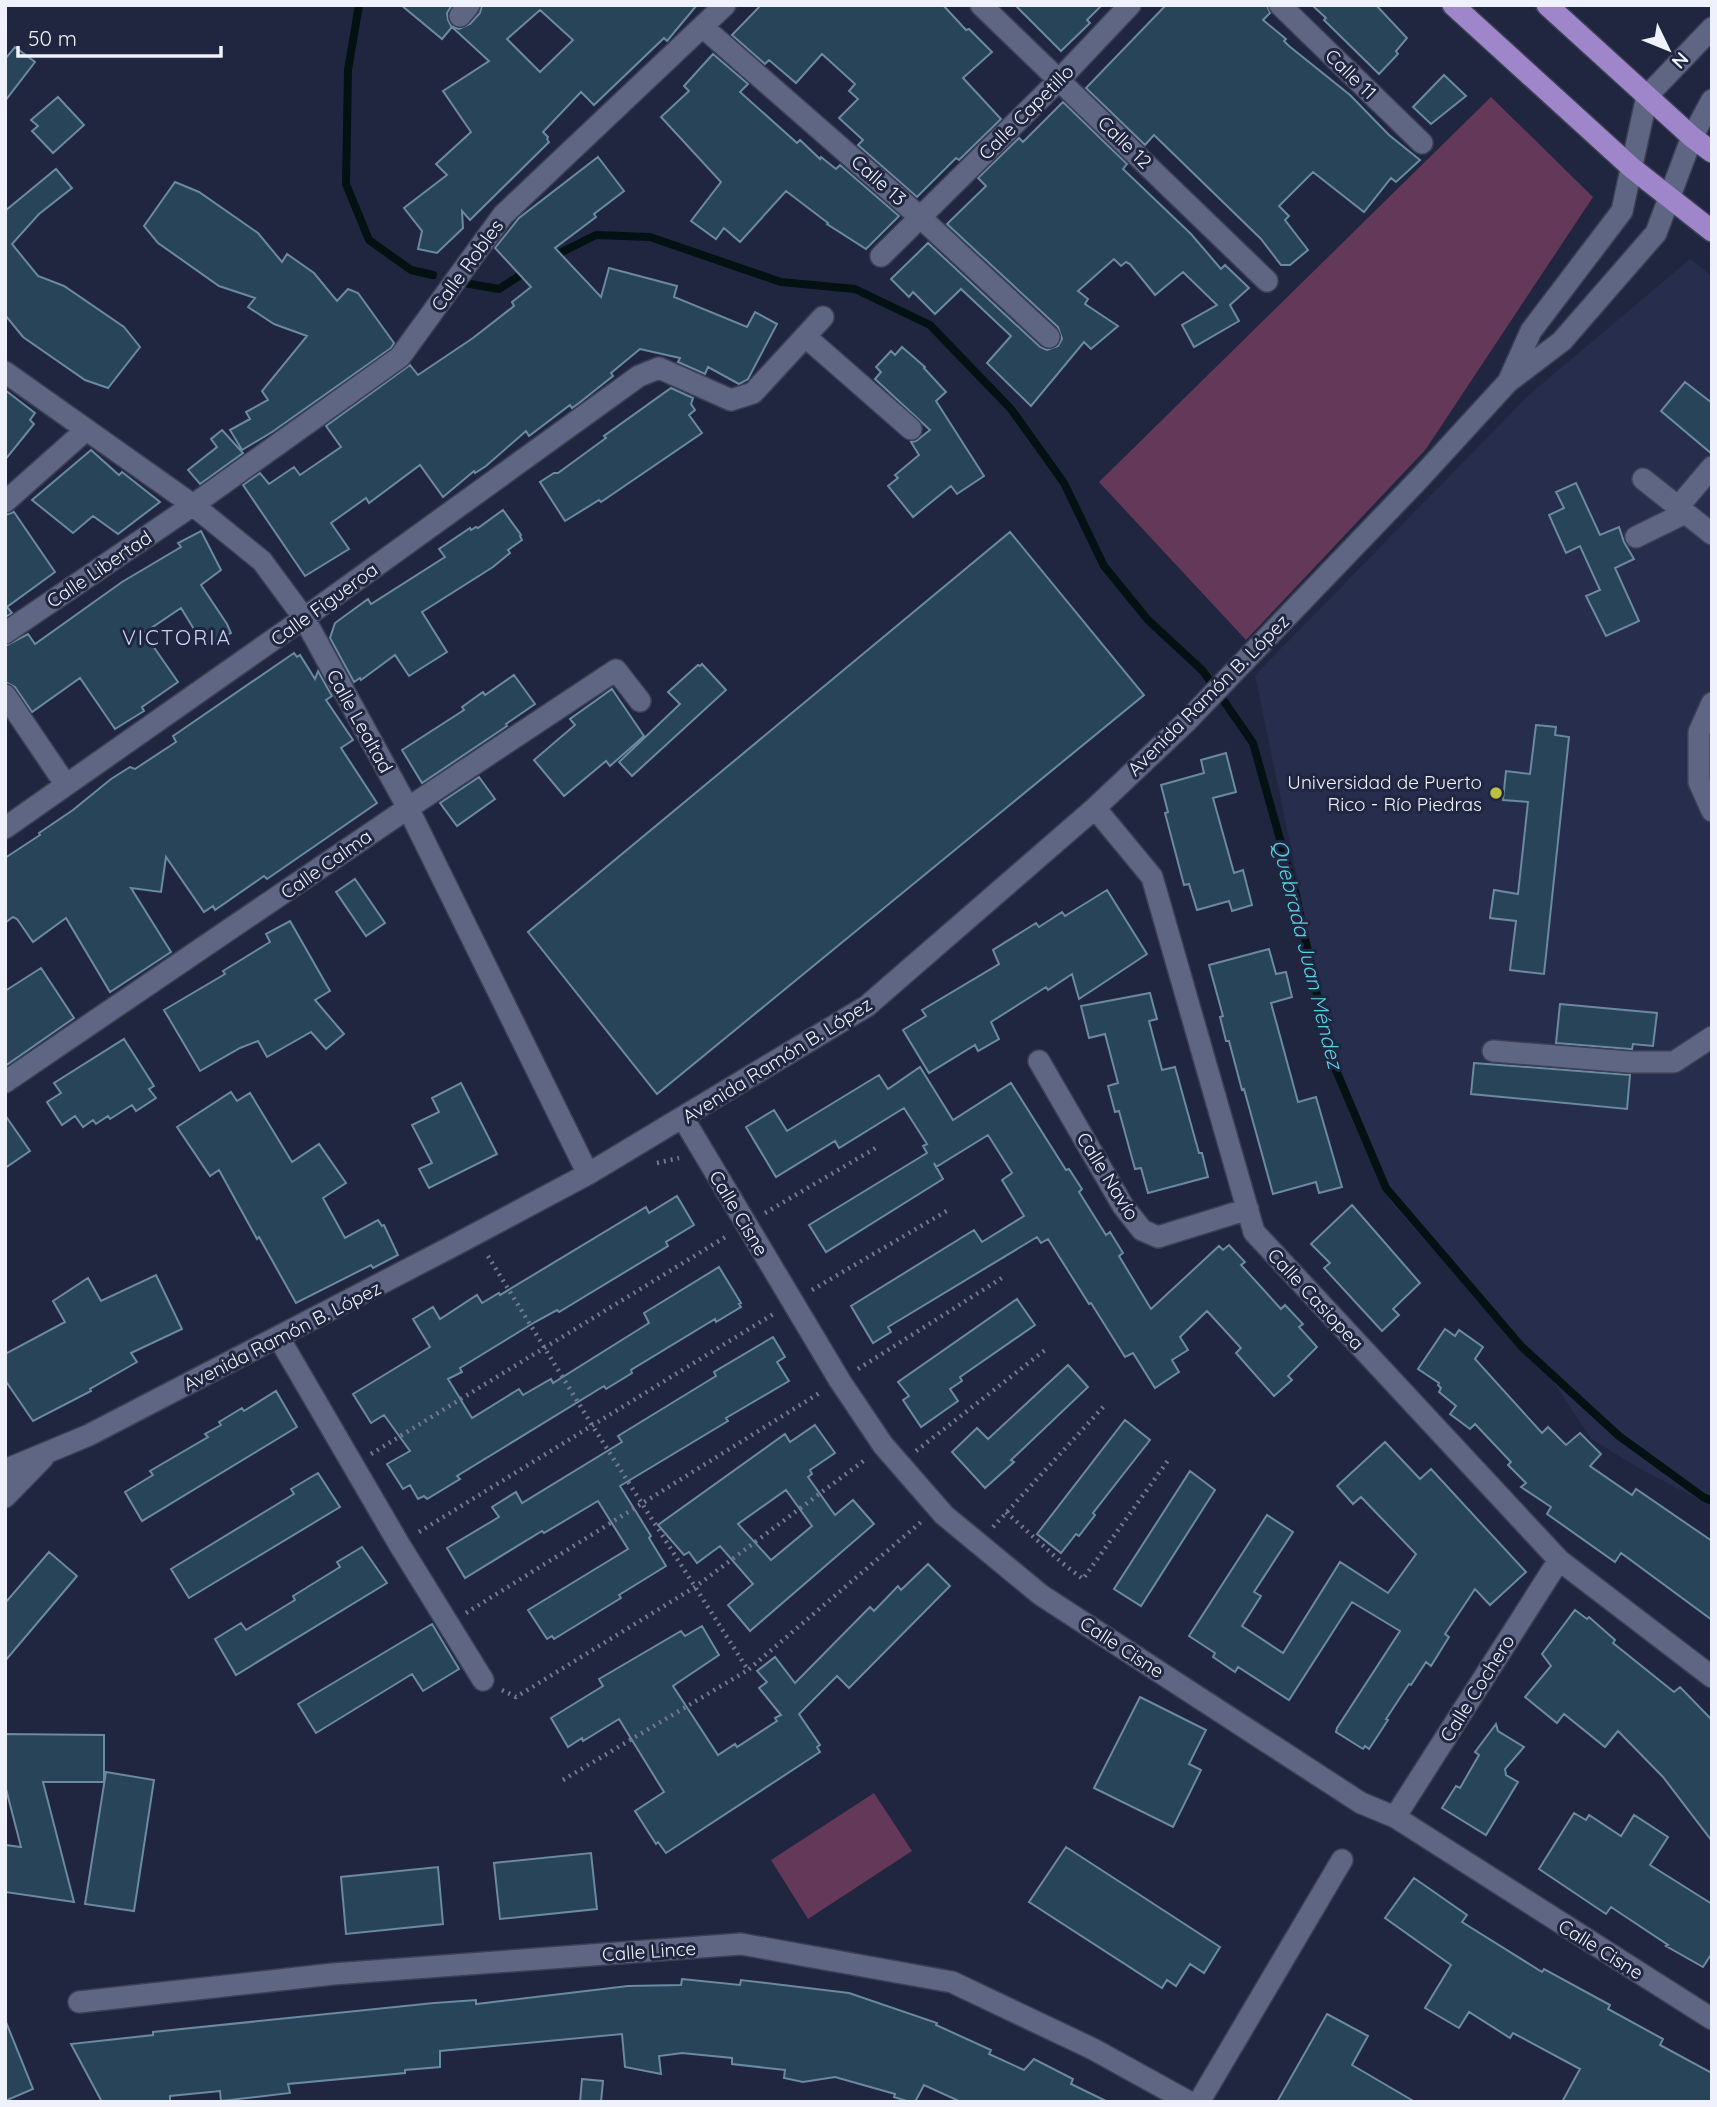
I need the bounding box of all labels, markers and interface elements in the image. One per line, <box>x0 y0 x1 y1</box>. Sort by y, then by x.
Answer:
scale bar <box>18 14 220 58</box>
north arrow <box>1633 14 1703 84</box>
text: 50 m <box>28 25 77 51</box>
street label: Calle 11 <box>1320 44 1382 104</box>
text: N <box>1667 47 1694 74</box>
street label: Calle Capetillo <box>973 59 1079 165</box>
street label: Calle 12 <box>1093 110 1157 174</box>
street label: Calle 13 <box>846 149 912 211</box>
street label: Calle Robles <box>426 214 508 316</box>
street label: Calle Libertad <box>42 525 156 613</box>
street label: Calle Figueroa <box>266 557 382 651</box>
street label: Avenida Ramón B. López <box>1122 609 1294 781</box>
district label: VICTORIA <box>122 624 232 650</box>
street label: Calle Lealtad <box>322 665 398 777</box>
place label: Universidad de Puerto Rico - Río Piedras <box>1287 770 1482 816</box>
marker: Universidad de Puerto Rico - Río Piedras <box>1488 785 1504 801</box>
street label: Calle Calma <box>276 824 376 904</box>
water label: Quebrada Juan Méndez <box>1267 837 1350 1073</box>
street label: Avenida Ramón B. López <box>678 992 876 1128</box>
street label: Calle Navío <box>1072 1128 1144 1224</box>
street label: Calle Cisne <box>704 1166 774 1260</box>
street label: Calle Casiopea <box>1263 1243 1369 1355</box>
street label: Avenida Ramón B. López <box>179 1276 385 1396</box>
street label: Calle Cisne <box>1075 1611 1169 1683</box>
street label: Calle Cochero <box>1434 1630 1520 1746</box>
street label: Calle Cisne <box>1554 1914 1648 1984</box>
street label: Calle Lince <box>601 1936 697 1966</box>

